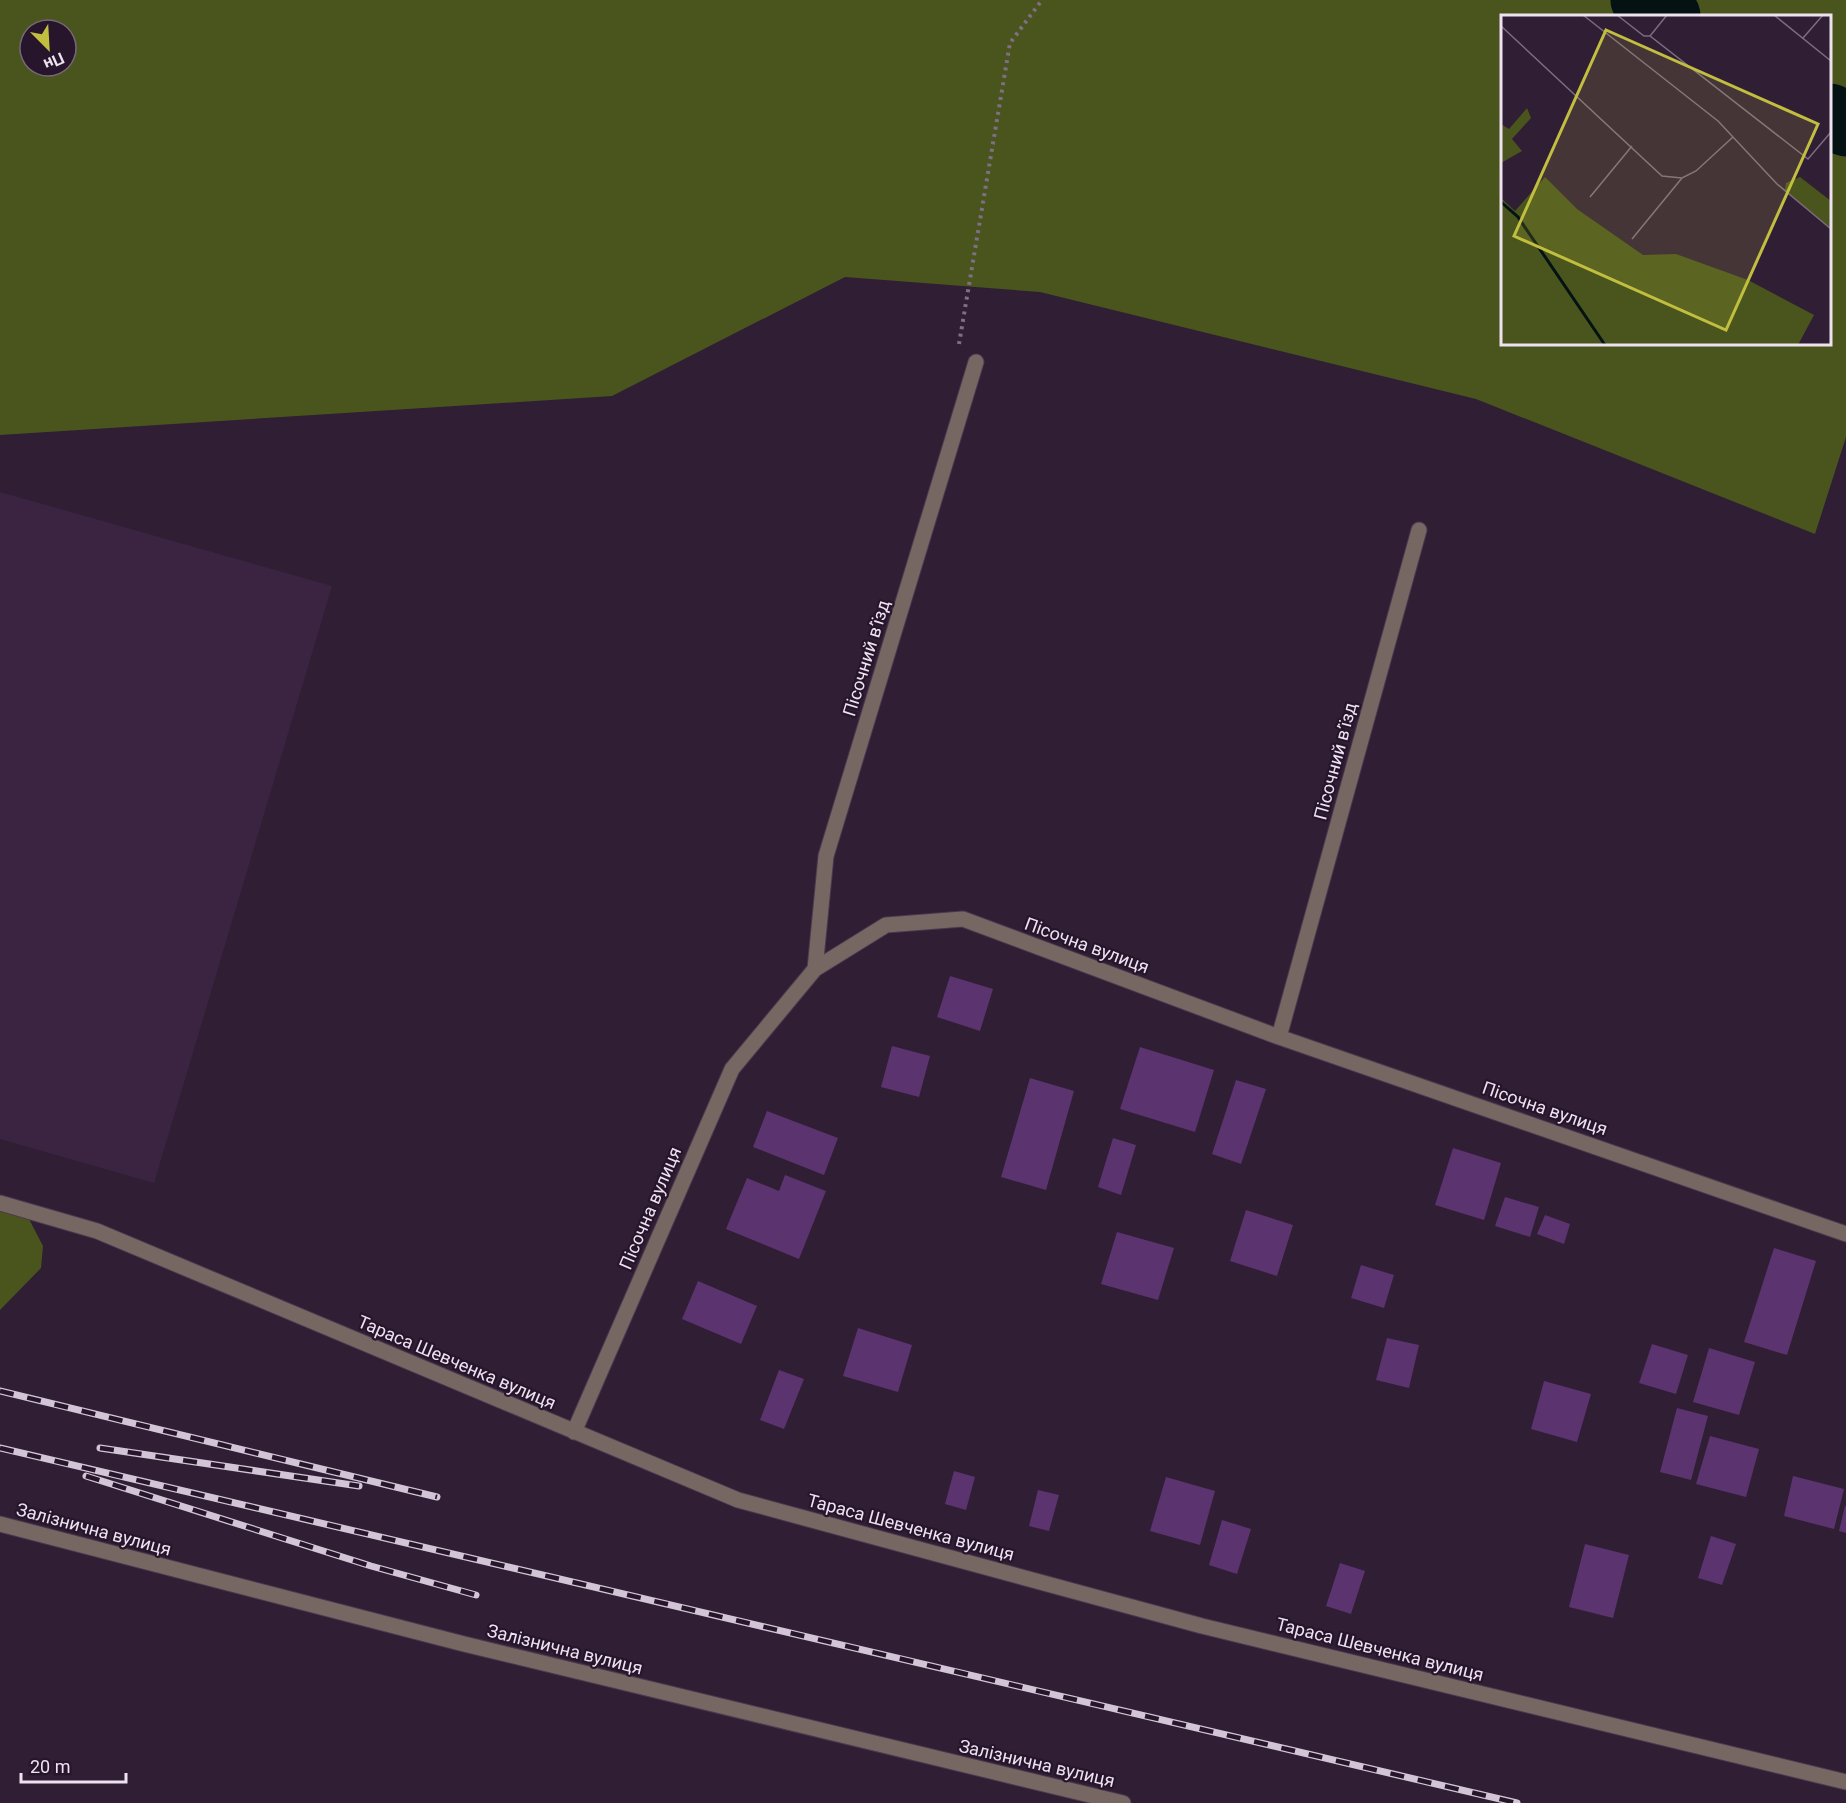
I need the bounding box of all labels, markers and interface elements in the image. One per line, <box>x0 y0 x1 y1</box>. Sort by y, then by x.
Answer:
inset map <box>1501 15 1831 345</box>
north arrow <box>18 18 78 78</box>
text: Пн <box>41 48 67 74</box>
street label: Пісочний в’їзд <box>838 597 894 719</box>
street label: Пісочний в’їзд <box>1309 700 1361 822</box>
street label: Пісочна вулиця <box>1022 913 1152 977</box>
street label: Пісочна вулиця <box>1480 1077 1610 1139</box>
street label: Пісочна вулиця <box>615 1144 685 1272</box>
street label: Тараса Шевченка вулиця <box>355 1311 559 1413</box>
street label: Тараса Шевченка вулиця <box>805 1489 1017 1565</box>
street label: Залізнична вулиця <box>14 1498 174 1560</box>
street label: Тараса Шевченка вулиця <box>1274 1613 1486 1685</box>
street label: Залізнична вулиця <box>485 1620 645 1678</box>
street label: Залізнична вулиця <box>957 1735 1117 1791</box>
scale bar <box>21 1746 126 1784</box>
text: 20 m <box>30 1756 70 1777</box>

